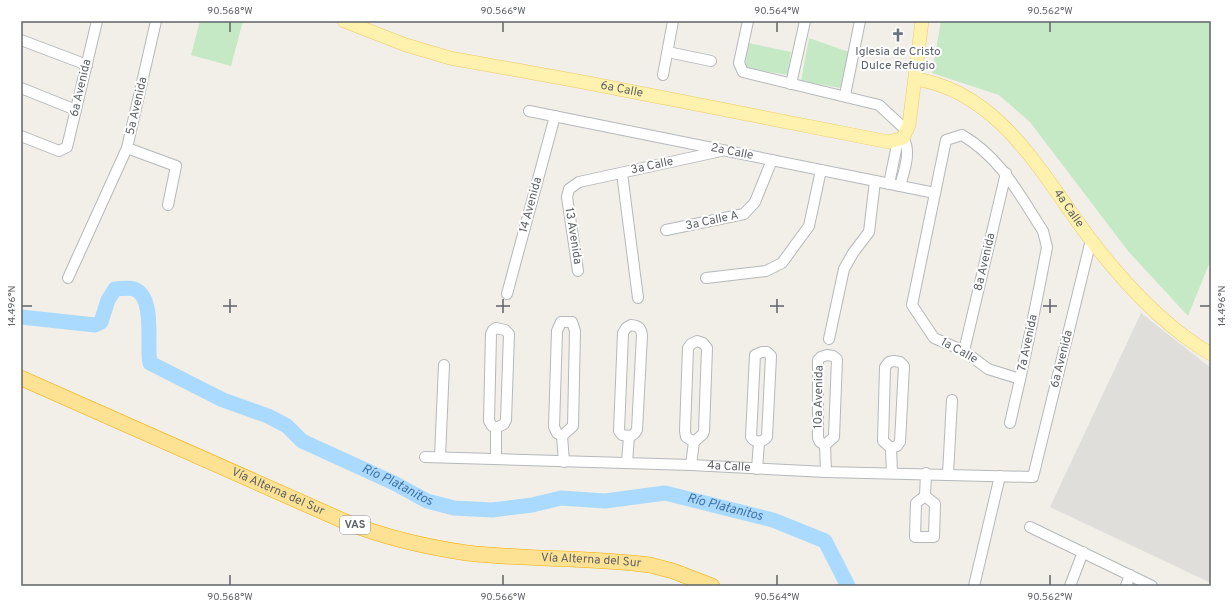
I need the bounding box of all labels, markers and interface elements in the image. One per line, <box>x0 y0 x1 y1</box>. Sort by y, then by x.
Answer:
text: 90.568°W <box>207 5 253 18</box>
text: 90.566°W <box>480 5 526 18</box>
text: 90.564°W <box>754 5 800 18</box>
text: 90.562°W <box>1027 5 1073 18</box>
church icon: Iglesia de Cristo Dulce Refugio <box>890 27 906 43</box>
place label: Iglesia de Cristo Dulce Refugio <box>855 44 941 74</box>
street label: 6a Avenida <box>67 58 95 118</box>
street label: 5a Avenida <box>123 75 151 137</box>
street label: 6a Calle <box>599 78 644 102</box>
street label: 2a Calle <box>709 140 755 164</box>
street label: 3a Calle <box>629 154 675 178</box>
street label: 14 Avenida <box>516 175 546 235</box>
street label: 4a Calle <box>1049 186 1087 231</box>
street label: 13 Avenida <box>561 207 585 265</box>
street label: 3a Calle A <box>684 208 740 234</box>
street label: 8a Avenida <box>971 231 999 293</box>
text: 14.496°N <box>6 285 19 327</box>
text: 14.496°N <box>1216 285 1229 327</box>
street label: 7a Avenida <box>1014 313 1042 373</box>
street label: 6a Avenida <box>1047 328 1077 390</box>
street label: 1a Calle <box>938 334 980 368</box>
street label: 10a Avenida <box>810 365 828 429</box>
street label: 4a Calle <box>707 458 751 476</box>
water label: Río Platanitos <box>359 461 434 510</box>
street label: Vía Alterna del Sur <box>229 464 327 520</box>
water label: Río Platanitos <box>685 491 765 525</box>
road number: VAS <box>340 516 370 534</box>
street label: Vía Alterna del Sur <box>541 550 642 572</box>
text: 90.568°W <box>207 591 253 604</box>
text: 90.566°W <box>480 591 526 604</box>
text: 90.564°W <box>754 591 800 604</box>
text: 90.562°W <box>1027 591 1073 604</box>

